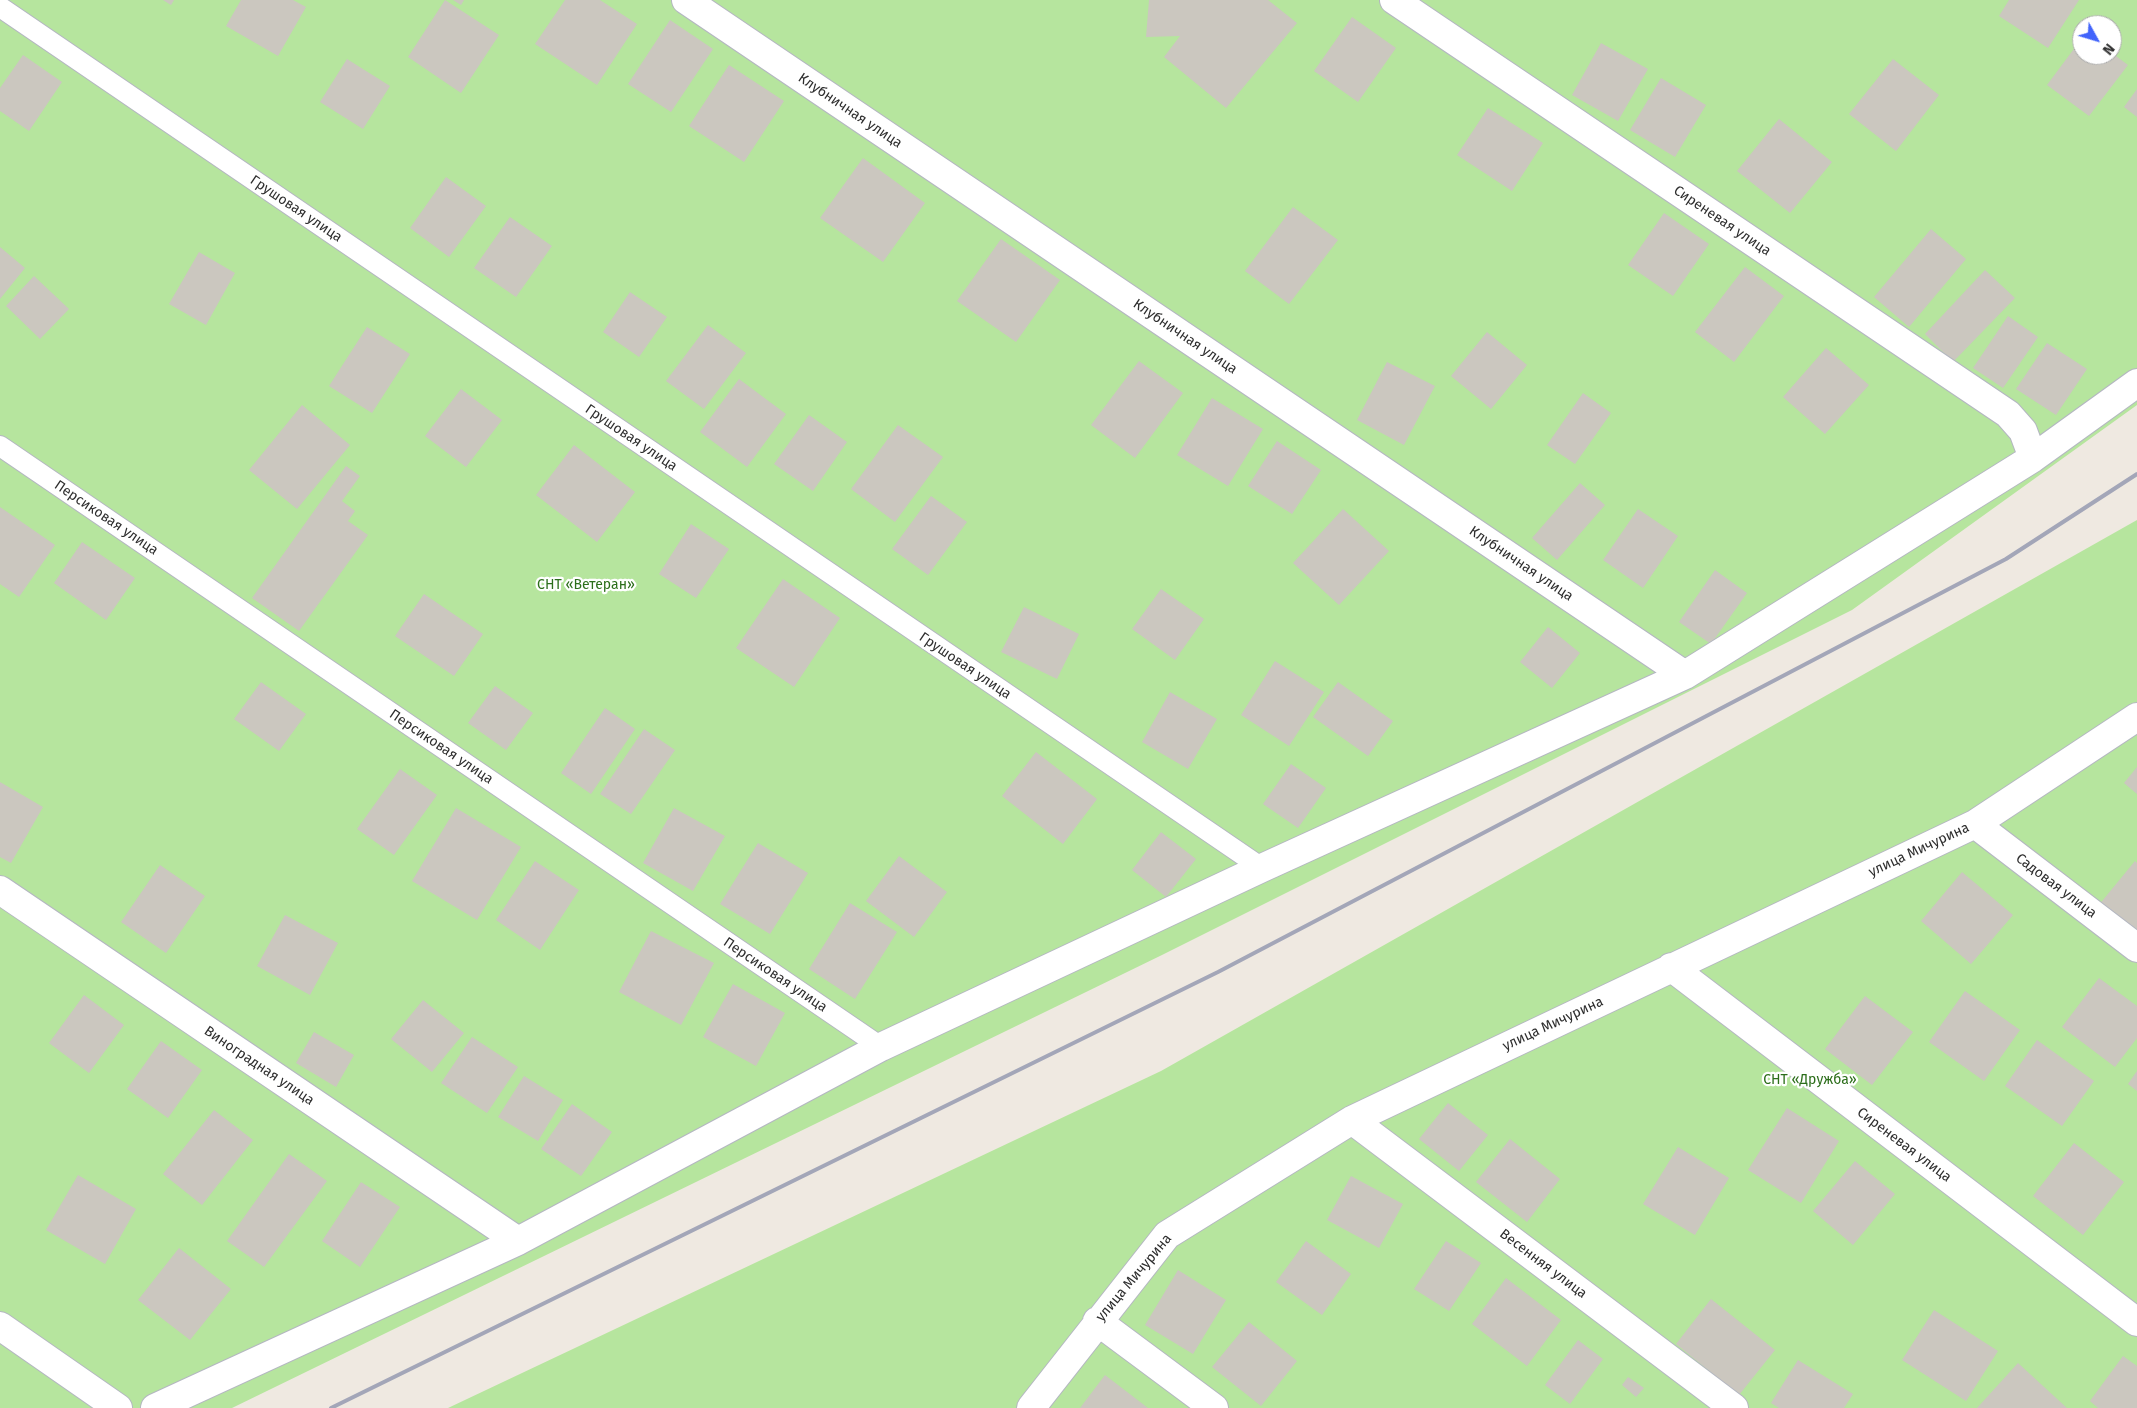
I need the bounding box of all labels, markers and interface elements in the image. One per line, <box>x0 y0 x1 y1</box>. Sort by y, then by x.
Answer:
north arrow <box>2072 15 2122 65</box>
text: N <box>2099 40 2118 58</box>
street label: Клубничная улица <box>795 70 905 152</box>
street label: Грушовая улица <box>247 172 345 246</box>
street label: Сиреневая улица <box>1670 182 1774 260</box>
street label: Клубничная улица <box>1130 296 1240 378</box>
street label: Грушовая улица <box>582 401 680 475</box>
street label: Персиковая улица <box>51 477 161 559</box>
street label: Клубничная улица <box>1466 523 1576 605</box>
park label: СНТ «Ветеран» <box>537 577 635 593</box>
street label: Грушовая улица <box>916 629 1014 703</box>
street label: Персиковая улица <box>386 706 496 788</box>
street label: улица Мичурина <box>1866 819 1972 881</box>
street label: Садовая улица <box>2012 850 2100 922</box>
street label: Персиковая улица <box>720 934 830 1016</box>
street label: улица Мичурина <box>1500 993 1606 1055</box>
street label: Виноградная улица <box>201 1023 317 1109</box>
park label: СНТ «Дружба» <box>1763 1072 1857 1088</box>
street label: Сиреневая улица <box>1854 1104 1954 1186</box>
street label: Весенняя улица <box>1496 1226 1590 1302</box>
street label: улица Мичурина <box>1092 1231 1176 1325</box>

